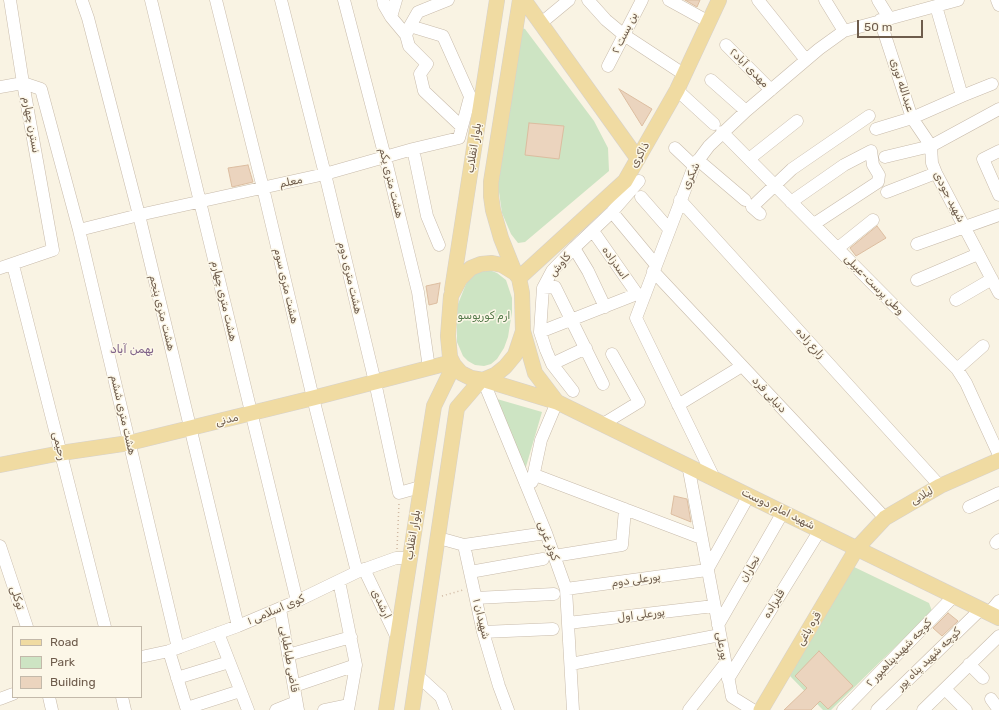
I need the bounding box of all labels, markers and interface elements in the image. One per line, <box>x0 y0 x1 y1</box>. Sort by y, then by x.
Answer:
street label: بن بست ۲ <box>609 10 641 56</box>
scale bar <box>859 12 925 38</box>
text: 50 m <box>864 20 892 34</box>
street label: مهدی آباد۲ <box>726 45 772 91</box>
street label: عبدالله نوری <box>887 57 917 113</box>
street label: نسترن چهارم <box>20 96 42 154</box>
street label: بلوار انقلاب <box>464 122 484 174</box>
street label: ذاکری <box>627 140 653 170</box>
street label: هشت متری یکم <box>376 147 406 219</box>
street label: شکری <box>679 160 703 192</box>
street label: شهید جودی <box>931 169 967 225</box>
street label: معلم <box>278 173 304 191</box>
street label: هشت متری دوم <box>335 241 365 315</box>
street label: اسدزاده <box>599 244 631 282</box>
street label: هشت متری سوم <box>271 247 301 325</box>
street label: کاوش <box>546 250 574 280</box>
street label: وطن پرست-عبیلی <box>841 252 907 318</box>
street label: هشت متری چهارم <box>208 260 240 342</box>
street label: هشت متری پنجم <box>146 274 178 352</box>
park label: ارم کورپوسو <box>457 309 511 323</box>
street label: زارع زاده <box>793 325 827 361</box>
district label: بهمن آباد <box>110 343 154 357</box>
street label: هشت متری ششم <box>107 374 139 456</box>
street label: دنیایی فرد <box>749 374 789 416</box>
street label: مدنی <box>214 411 240 429</box>
street label: رحیمی <box>49 430 69 462</box>
street label: لیلابی <box>908 484 936 508</box>
street label: شهید امام دوست <box>739 486 817 532</box>
street label: بلوار انقلاب <box>403 509 423 561</box>
street label: کوثر غربی <box>534 519 562 563</box>
street label: نجاران <box>737 553 763 585</box>
street label: پورعلی دوم <box>611 570 661 590</box>
street label: توکلی <box>7 584 27 612</box>
street label: ارشدی <box>368 587 394 621</box>
street label: قلیزاده <box>760 587 788 621</box>
street label: کوی اسلامی ۱ <box>245 592 307 628</box>
street label: شهیدان ۱ <box>470 597 492 641</box>
street label: پورعلی اول <box>616 606 666 624</box>
street label: قره باغی <box>794 610 824 648</box>
street label: ۲ کوچه شهیدپناهپور <box>863 616 935 690</box>
street label: قاضی طباطبایی <box>277 625 301 693</box>
street label: کوچه شهید پناه پور <box>894 625 964 693</box>
legend <box>12 626 142 698</box>
street label: پورعلی <box>713 631 731 661</box>
text: Road <box>50 635 78 649</box>
text: Park <box>50 655 75 669</box>
text: Building <box>50 675 96 689</box>

